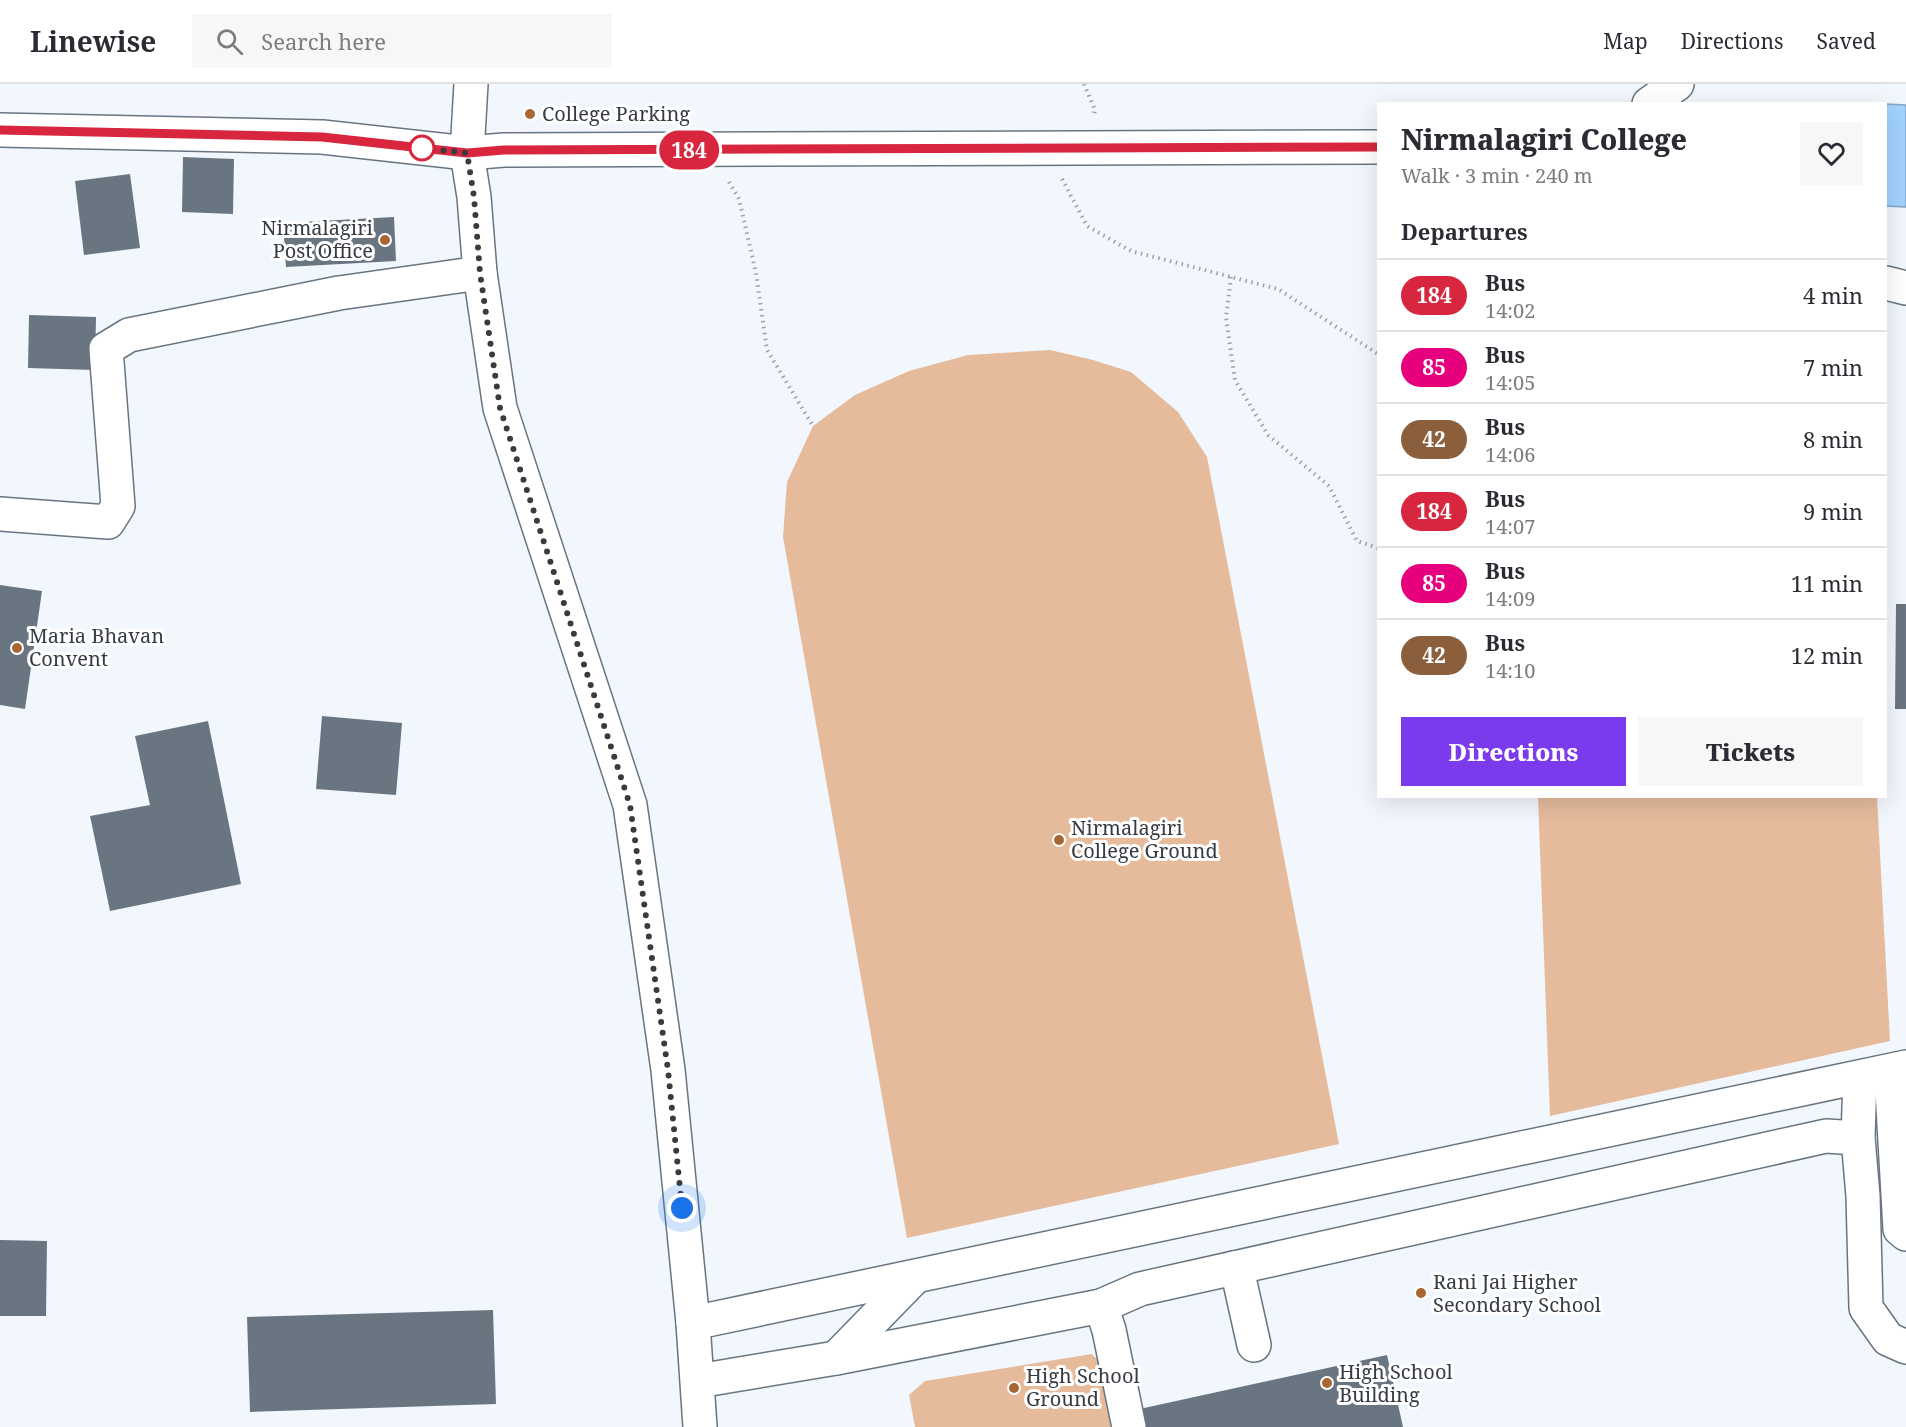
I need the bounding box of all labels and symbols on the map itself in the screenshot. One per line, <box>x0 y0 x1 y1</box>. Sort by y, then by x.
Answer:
place label: College Parking <box>542 100 690 127</box>
marker: College Parking <box>523 107 537 121</box>
line badge: 184 <box>654 130 724 170</box>
unlabelled marker <box>409 135 435 161</box>
place label: Nirmalagiri Post Office <box>261 214 374 264</box>
marker: Nirmalagiri Post Office <box>378 233 392 247</box>
place label: Maria Bhavan Convent <box>29 622 164 672</box>
marker: Maria Bhavan Convent <box>10 641 24 655</box>
place label: Nirmalagiri College Ground <box>1071 814 1218 864</box>
marker: Nirmalagiri College Ground <box>1052 833 1066 847</box>
your location <box>667 1193 697 1223</box>
place label: Rani Jai Higher Secondary School <box>1433 1268 1601 1318</box>
marker: Rani Jai Higher Secondary School <box>1414 1286 1428 1300</box>
place label: High School Building <box>1339 1358 1453 1408</box>
place label: High School Ground <box>1026 1362 1140 1412</box>
marker: High School Building <box>1320 1376 1334 1390</box>
marker: High School Ground <box>1007 1381 1021 1395</box>

